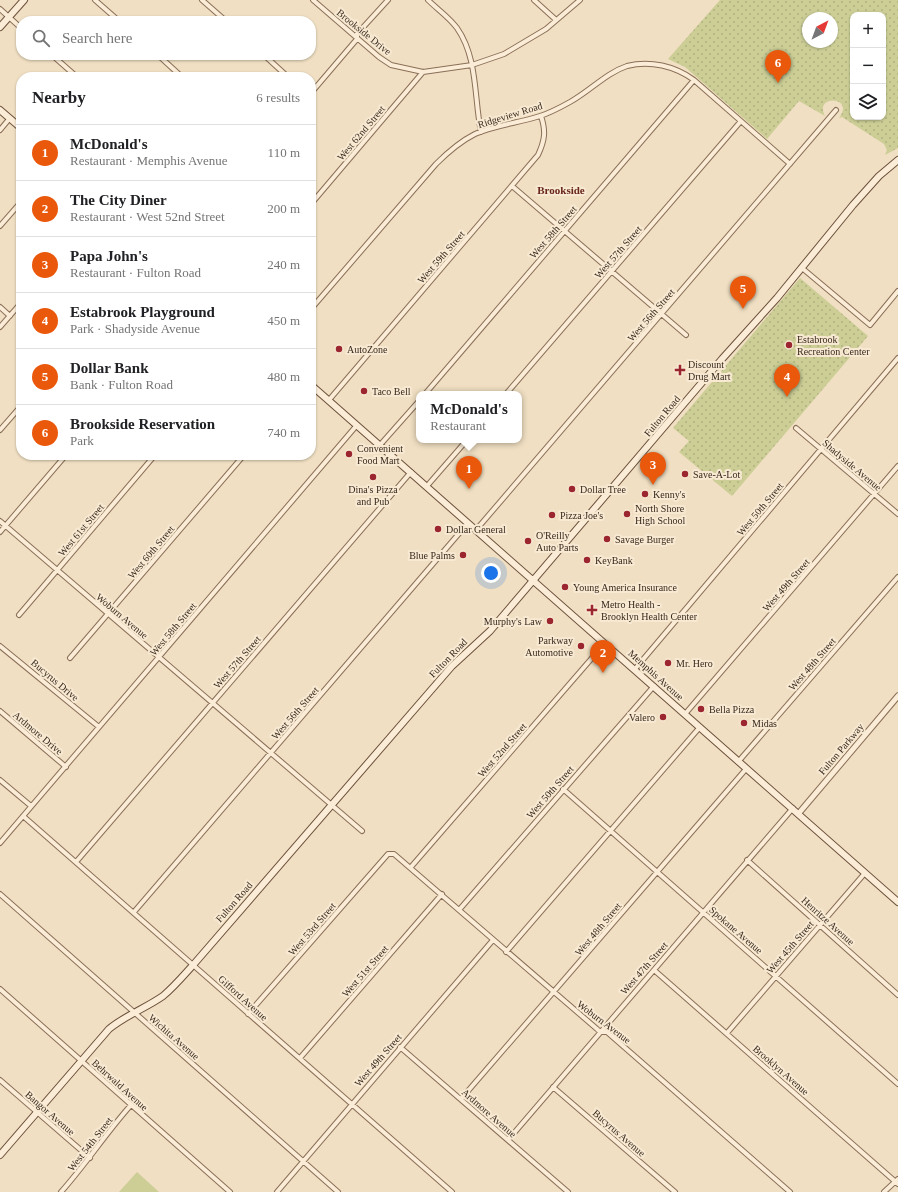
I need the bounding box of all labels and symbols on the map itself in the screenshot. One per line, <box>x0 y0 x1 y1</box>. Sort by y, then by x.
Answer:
street label: Brookside Drive <box>335 7 394 58</box>
north arrow <box>802 12 838 48</box>
pin: 6 <box>765 50 791 83</box>
street label: Ridgeview Road <box>476 100 544 130</box>
street label: West 62nd Street <box>335 103 387 163</box>
district label: Brookside <box>537 184 585 196</box>
street label: West 58th Street <box>527 203 579 260</box>
street label: West 57th Street <box>592 223 644 280</box>
street label: West 59th Street <box>415 228 467 285</box>
pin: 5 <box>730 276 756 309</box>
street label: West 56th Street <box>625 286 677 343</box>
place label: Estabrook Recreation Center <box>797 334 870 357</box>
marker: Estabrook Recreation Center <box>784 340 794 350</box>
marker: AutoZone <box>334 344 344 354</box>
place label: AutoZone <box>347 344 388 355</box>
place label: Discount Drug Mart <box>688 359 731 382</box>
pin: 4 <box>774 364 800 397</box>
marker: Discount Drug Mart <box>675 365 685 375</box>
marker: Taco Bell <box>359 386 369 396</box>
place label: Taco Bell <box>372 386 411 397</box>
street label: Fulton Road <box>642 393 682 439</box>
street label: Shadyside Avenue <box>820 437 884 493</box>
place label: Convenient Food Mart <box>357 443 403 466</box>
marker: Convenient Food Mart <box>344 449 354 459</box>
pin: 3 <box>640 452 666 485</box>
pin: 1 <box>456 456 482 489</box>
marker: Save-A-Lot <box>680 469 690 479</box>
place label: Save-A-Lot <box>693 469 740 480</box>
marker: Dina's Pizza and Pub <box>368 472 378 482</box>
street label: West 50th Street <box>735 480 786 538</box>
place label: Dina's Pizza and Pub <box>348 484 398 507</box>
marker: Dollar Tree <box>567 484 577 494</box>
place label: Dollar Tree <box>580 484 626 495</box>
marker: Kenny's <box>640 489 650 499</box>
place label: Kenny's <box>653 489 685 500</box>
street label: West 61st Street <box>56 502 106 558</box>
place label: North Shore High School <box>635 503 686 526</box>
marker: North Shore High School <box>622 509 632 519</box>
marker: Pizza Joe's <box>547 510 557 520</box>
place label: Pizza Joe's <box>560 510 603 521</box>
street label: West 60th Street <box>126 523 177 581</box>
marker: Dollar General <box>433 524 443 534</box>
place label: Dollar General <box>446 524 506 535</box>
place label: O'Reilly Auto Parts <box>536 530 579 553</box>
marker: Savage Burger <box>602 534 612 544</box>
place label: Savage Burger <box>615 534 675 545</box>
marker: O'Reilly Auto Parts <box>523 536 533 546</box>
place label: Blue Palms <box>409 550 455 561</box>
marker: Blue Palms <box>458 550 468 560</box>
marker: KeyBank <box>582 555 592 565</box>
place label: KeyBank <box>595 555 633 566</box>
street label: West 49th Street <box>760 556 812 613</box>
your location <box>481 563 501 583</box>
marker: Young America Insurance <box>560 582 570 592</box>
place label: Young America Insurance <box>573 582 678 593</box>
street label: Woburn Avenue <box>94 591 151 641</box>
place label: Metro Health - Brooklyn Health Center <box>601 599 698 622</box>
street label: West 58th Street <box>148 600 199 658</box>
marker: Metro Health - Brooklyn Health Center <box>586 604 598 616</box>
place label: Murphy's Law <box>484 616 543 627</box>
marker: Murphy's Law <box>545 616 555 626</box>
street label: West 57th Street <box>211 633 263 690</box>
place label: Parkway Automotive <box>525 635 574 658</box>
street label: West 48th Street <box>786 635 838 692</box>
street label: Fulton Road <box>427 636 469 680</box>
pin: 2 <box>590 640 616 673</box>
marker: Parkway Automotive <box>576 641 586 651</box>
street label: Memphis Avenue <box>626 647 686 703</box>
street label: Bucyrus Drive <box>29 657 81 703</box>
marker: Mr. Hero <box>663 658 673 668</box>
place label: Mr. Hero <box>676 658 713 669</box>
street label: West 56th Street <box>269 684 321 741</box>
marker: Bella Pizza <box>696 704 706 714</box>
place label: Bella Pizza <box>709 704 755 715</box>
street label: Ardmore Drive <box>11 709 65 757</box>
place label: Valero <box>629 712 655 723</box>
marker: Valero <box>658 712 668 722</box>
marker: Midas <box>739 718 749 728</box>
place label: Midas <box>752 718 777 729</box>
street label: West 52nd Street <box>476 721 529 779</box>
street label: Fulton Parkway <box>816 721 866 777</box>
street label: West 50th Street <box>524 763 576 820</box>
street label: Fulton Road <box>214 880 254 924</box>
street label: Henritze Avenue <box>800 895 857 948</box>
street label: West 53rd Street <box>286 900 338 958</box>
street label: West 48th Street <box>573 900 624 958</box>
street label: Spokane Avenue <box>707 904 765 956</box>
street label: West 45th Street <box>764 918 816 975</box>
street label: West 47th Street <box>618 939 670 996</box>
street label: West 51st Street <box>340 943 391 999</box>
street label: Gifford Avenue <box>216 973 270 1023</box>
street label: Woburn Avenue <box>575 998 633 1046</box>
street label: Wichita Avenue <box>146 1012 202 1062</box>
street label: West 49th Street <box>352 1031 404 1088</box>
street label: Brooklyn Avenue <box>751 1043 811 1098</box>
street label: Behrwald Avenue <box>90 1057 151 1113</box>
street label: Ardmore Avenue <box>460 1086 519 1140</box>
street label: Bangor Avenue <box>23 1089 77 1138</box>
street label: Bucyrus Avenue <box>591 1107 648 1159</box>
street label: West 54th Street <box>65 1114 115 1173</box>

